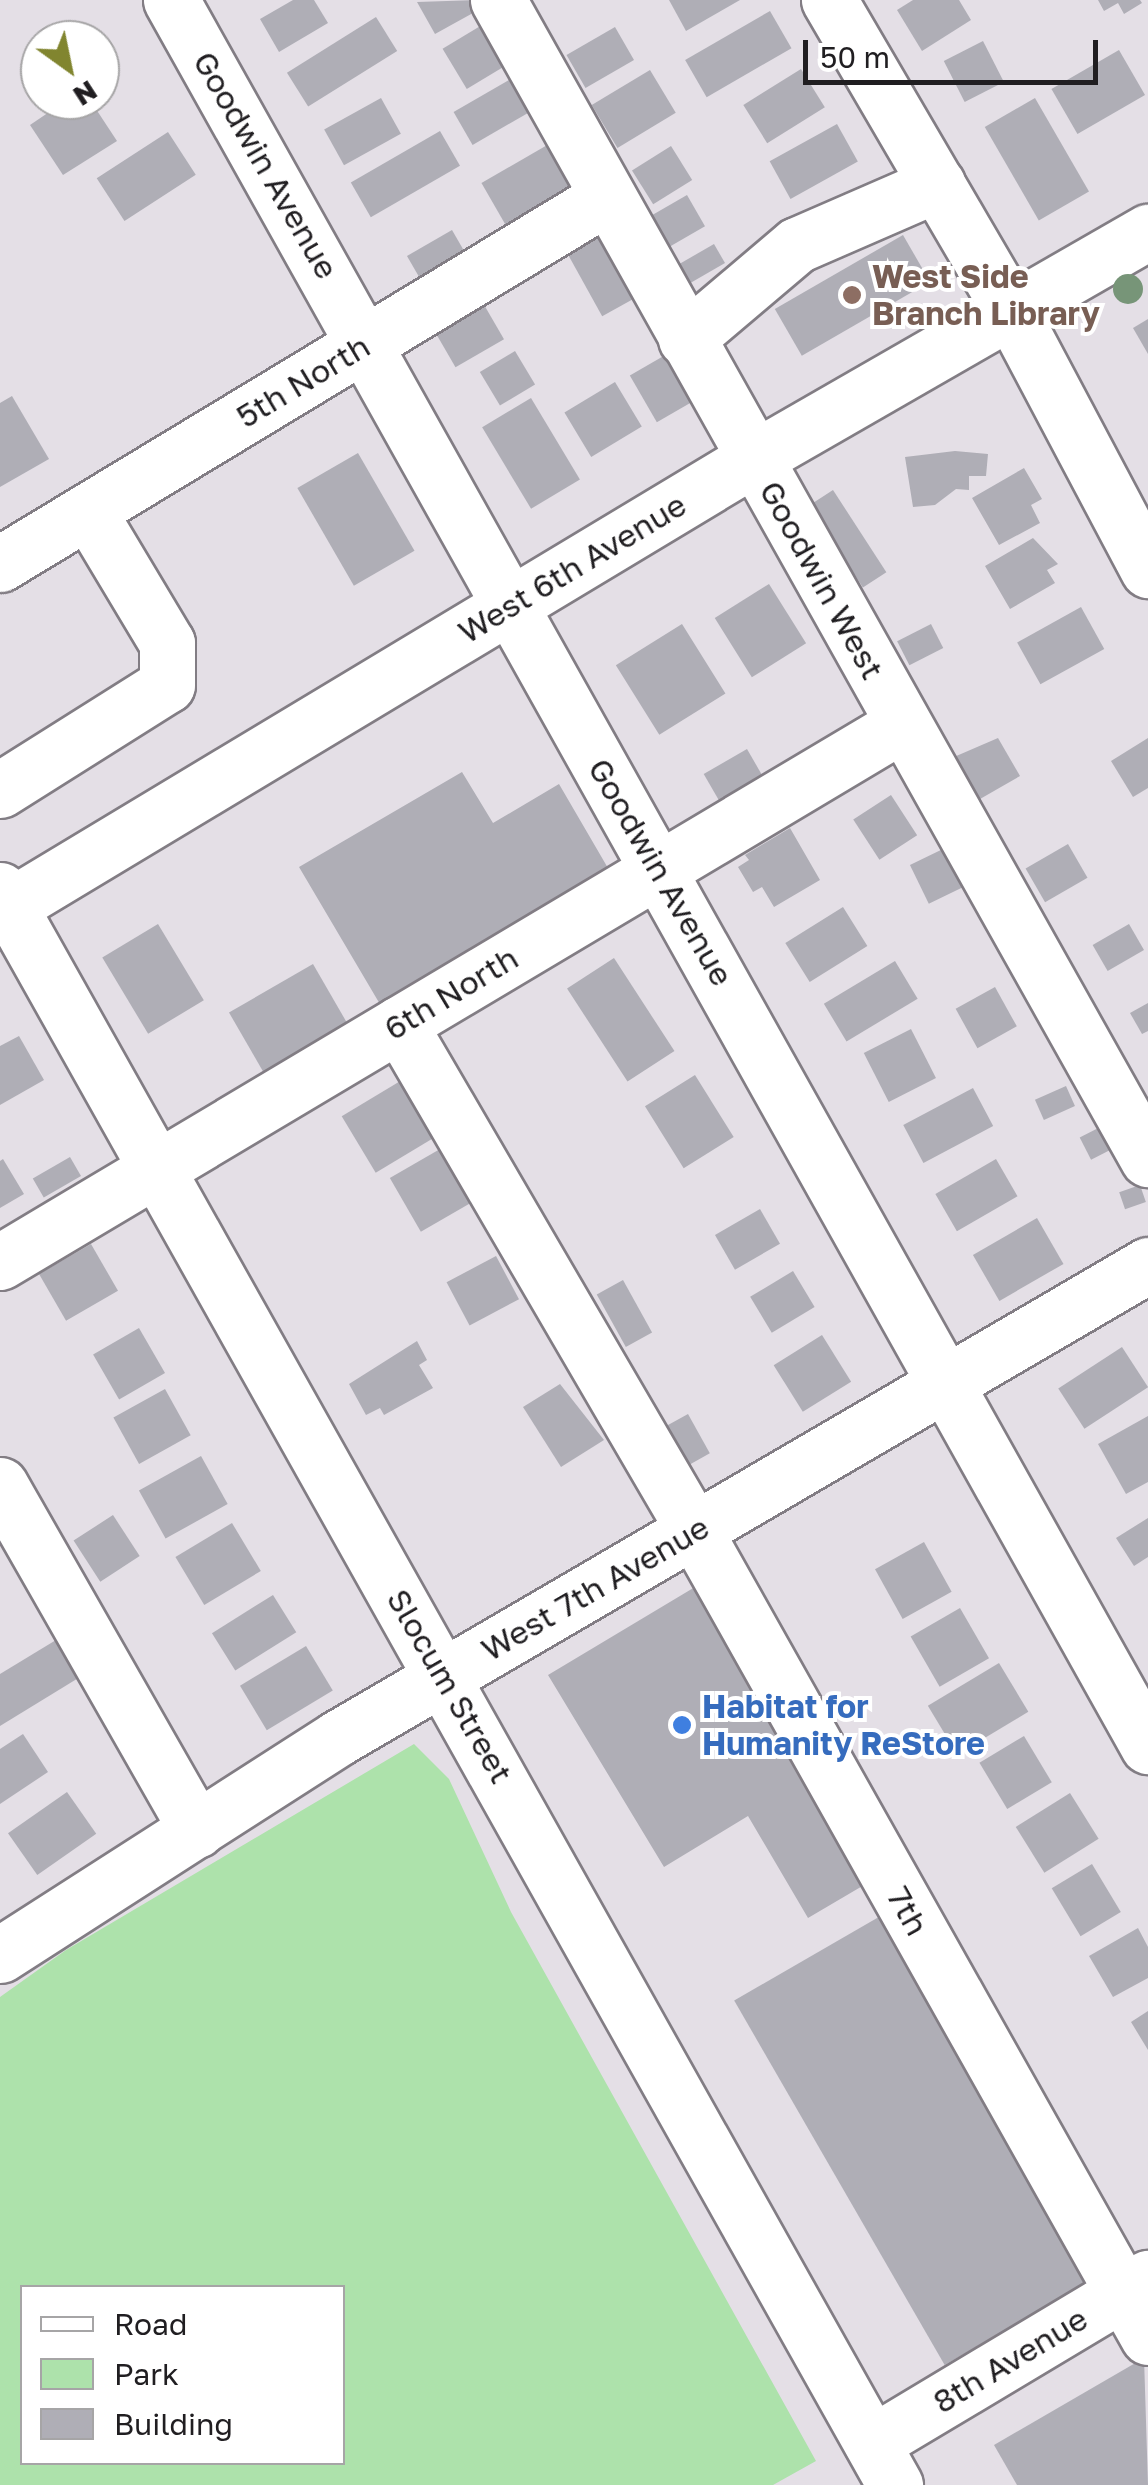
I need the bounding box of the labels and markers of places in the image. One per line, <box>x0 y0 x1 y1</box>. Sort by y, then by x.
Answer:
place label: West Side Branch Library <box>872 258 1100 333</box>
marker: West Side Branch Library <box>841 284 863 306</box>
place label: Habitat for Humanity ReStore <box>702 1688 985 1763</box>
marker: Habitat for Humanity ReStore <box>671 1714 693 1736</box>

